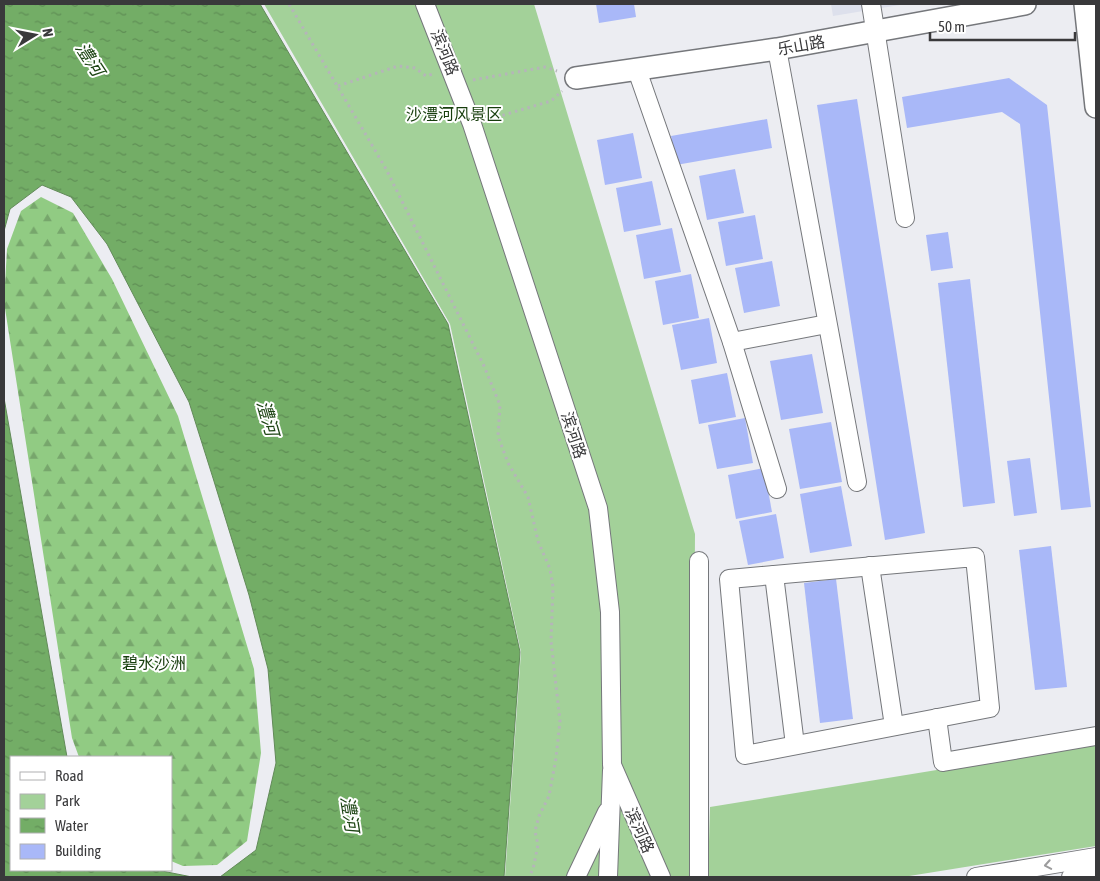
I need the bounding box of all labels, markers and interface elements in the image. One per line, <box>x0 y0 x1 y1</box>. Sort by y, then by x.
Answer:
north arrow <box>10 10 60 60</box>
scale bar <box>930 10 1075 42</box>
text: 50 m <box>938 18 965 35</box>
street label: 滨河路 <box>428 26 462 78</box>
text: N <box>39 27 56 38</box>
street label: 乐山路 <box>776 32 826 58</box>
water label: 澧河 <box>71 38 110 82</box>
park label: 沙澧河风景区 <box>406 105 502 123</box>
water label: 澧河 <box>253 398 284 441</box>
street label: 滨河路 <box>558 409 590 461</box>
park label: 碧水沙洲 <box>122 654 186 672</box>
legend <box>10 756 172 871</box>
text: Road <box>55 767 84 784</box>
text: Park <box>55 792 80 809</box>
water label: 澧河 <box>337 795 364 836</box>
street label: 滨河路 <box>622 804 658 856</box>
text: Water <box>55 817 88 834</box>
text: Building <box>55 842 101 859</box>
one-way arrow <box>1044 859 1053 869</box>

